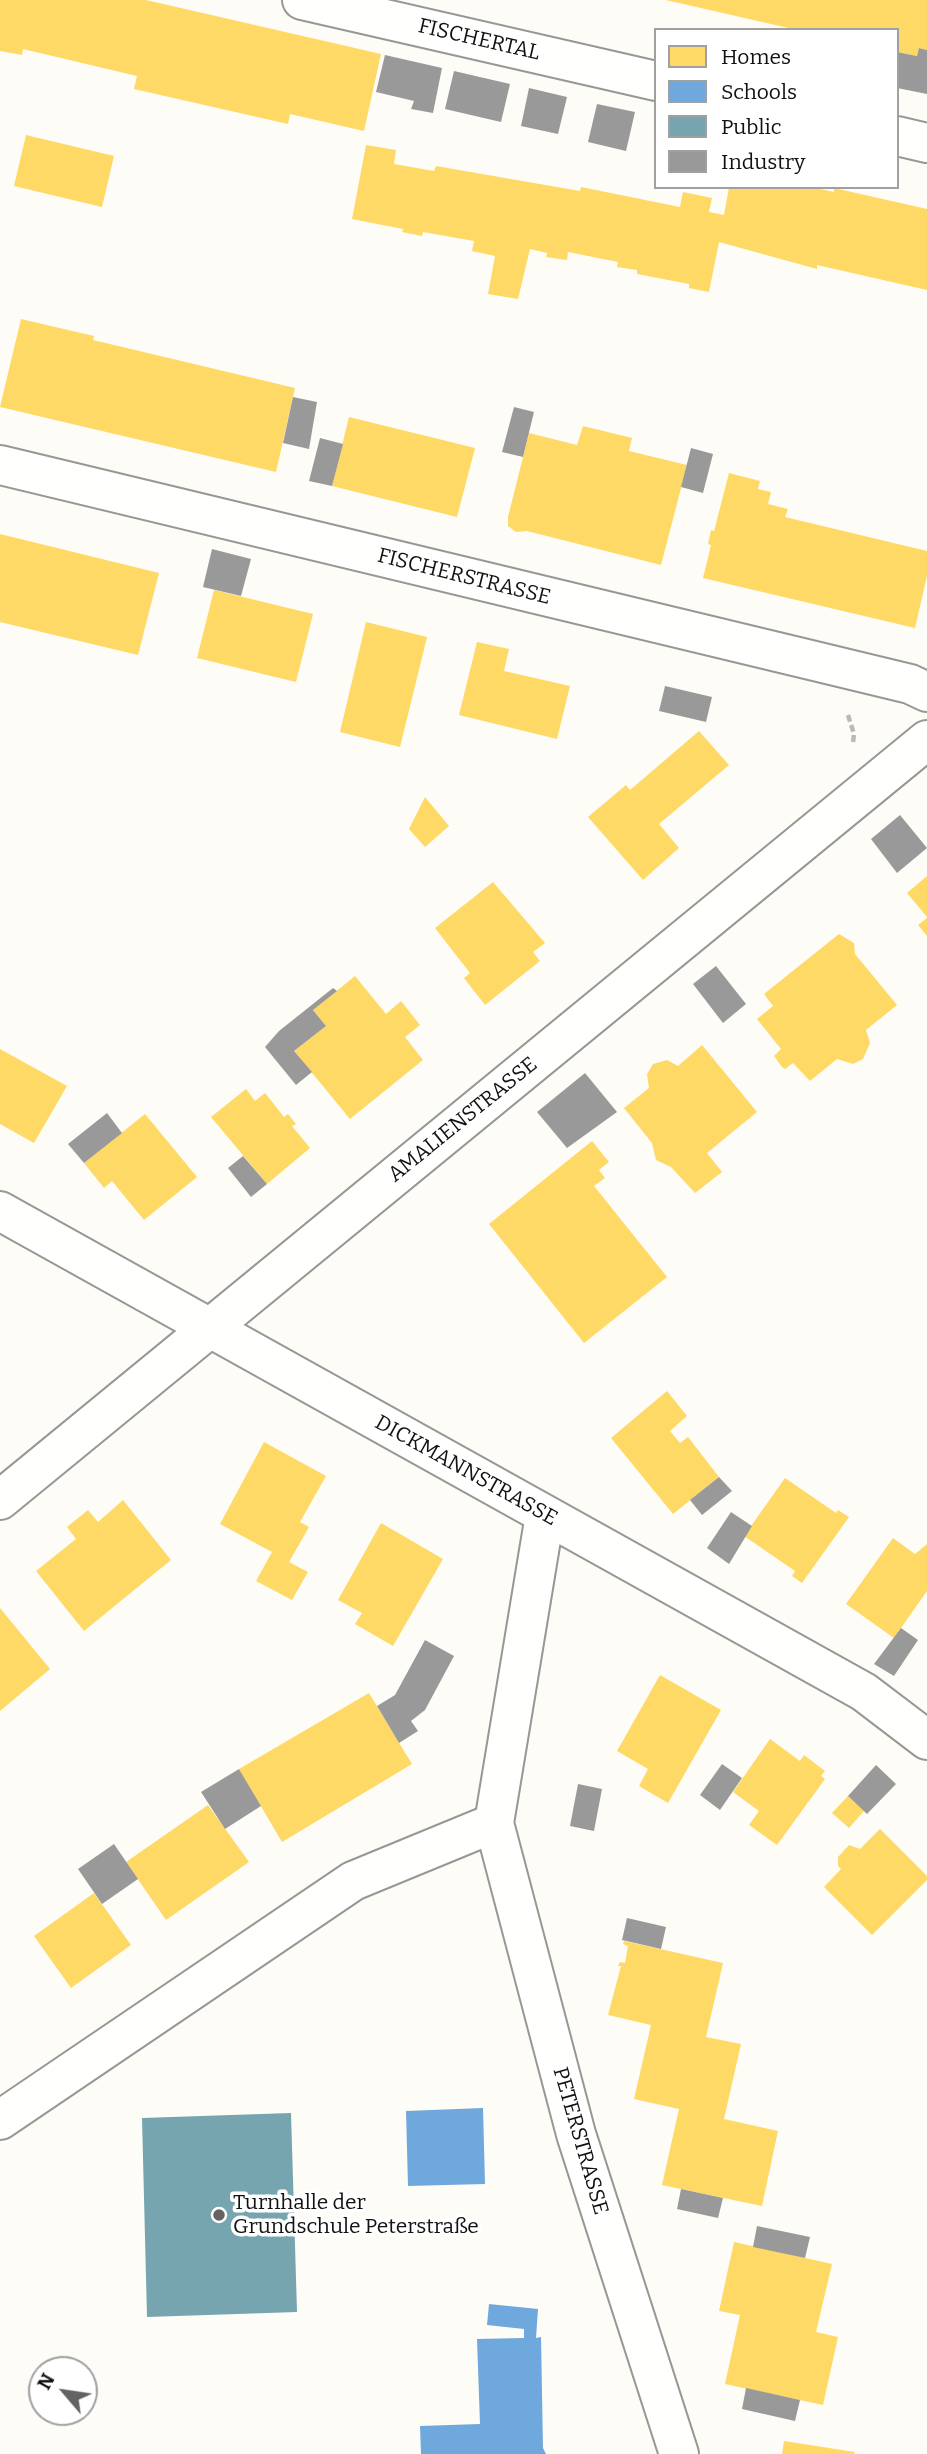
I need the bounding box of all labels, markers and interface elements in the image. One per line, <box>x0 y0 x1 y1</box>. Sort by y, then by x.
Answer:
street label: FISCHERTAL <box>416 14 542 66</box>
legend <box>654 28 899 189</box>
text: Homes <box>721 44 791 70</box>
text: Schools <box>721 79 797 105</box>
text: Public <box>721 114 782 140</box>
text: Industry <box>721 149 805 175</box>
street label: FISCHERSTRASSE <box>375 543 553 611</box>
street label: AMALIENSTRASSE <box>383 1052 543 1188</box>
street label: DICKMANNSTRASSE <box>370 1410 562 1532</box>
street label: PETERSTRASSE <box>547 2064 613 2218</box>
place label: Turnhalle der Grundschule Peterstraße <box>233 2190 479 2240</box>
marker: Turnhalle der Grundschule Peterstraße <box>211 2207 227 2223</box>
north arrow <box>28 2356 98 2426</box>
text: N <box>32 2370 60 2394</box>

